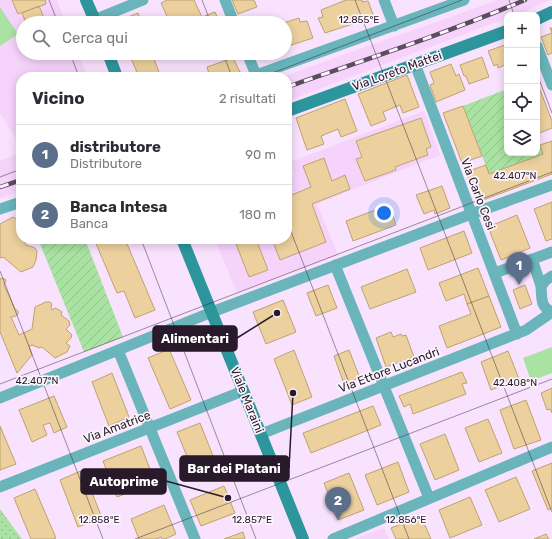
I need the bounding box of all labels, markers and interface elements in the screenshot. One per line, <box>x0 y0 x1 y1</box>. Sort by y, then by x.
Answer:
map controls <box>504 12 540 156</box>
button: + <box>504 12 540 48</box>
text: 12.855°E <box>339 14 379 26</box>
search box <box>16 16 292 60</box>
icon: search <box>30 27 52 49</box>
text: Cerca qui <box>62 29 128 47</box>
street label: Via Loreto Mattei <box>350 48 444 94</box>
button: − <box>504 48 540 84</box>
button: locate <box>504 84 540 120</box>
text: Vicino <box>32 88 85 108</box>
text: 2 risultati <box>219 91 276 106</box>
button: layers <box>504 120 540 156</box>
text: distributore <box>70 138 161 156</box>
text: 1 <box>42 147 48 162</box>
text: 90 m <box>245 147 276 162</box>
text: Distributore <box>70 156 142 171</box>
street label: Via Carlo Cesi <box>458 156 498 232</box>
text: 42.407°N <box>494 170 537 182</box>
text: Banca Intesa <box>70 198 167 216</box>
your location <box>374 203 394 223</box>
text: 2 <box>41 207 49 222</box>
text: 180 m <box>239 207 276 222</box>
text: Banca <box>70 216 108 231</box>
pin: 1 <box>506 252 532 285</box>
callout: Alimentari <box>153 326 237 351</box>
text: Alimentari <box>161 331 229 346</box>
street label: Via Ettore Lucandri <box>337 344 441 396</box>
street label: Viale Maraini <box>227 365 267 435</box>
text: 42.407°N <box>16 375 59 387</box>
text: 42.408°N <box>493 377 537 389</box>
street label: Via Amatrice <box>81 408 153 446</box>
callout: Bar dei Platani <box>180 456 289 481</box>
text: Bar dei Platani <box>187 461 281 476</box>
callout: Autoprime <box>81 469 166 494</box>
text: Autoprime <box>89 474 159 489</box>
pin: 2 <box>325 487 351 520</box>
text: 12.858°E <box>78 514 120 526</box>
text: 12.857°E <box>232 514 272 526</box>
text: 12.856°E <box>386 514 426 526</box>

